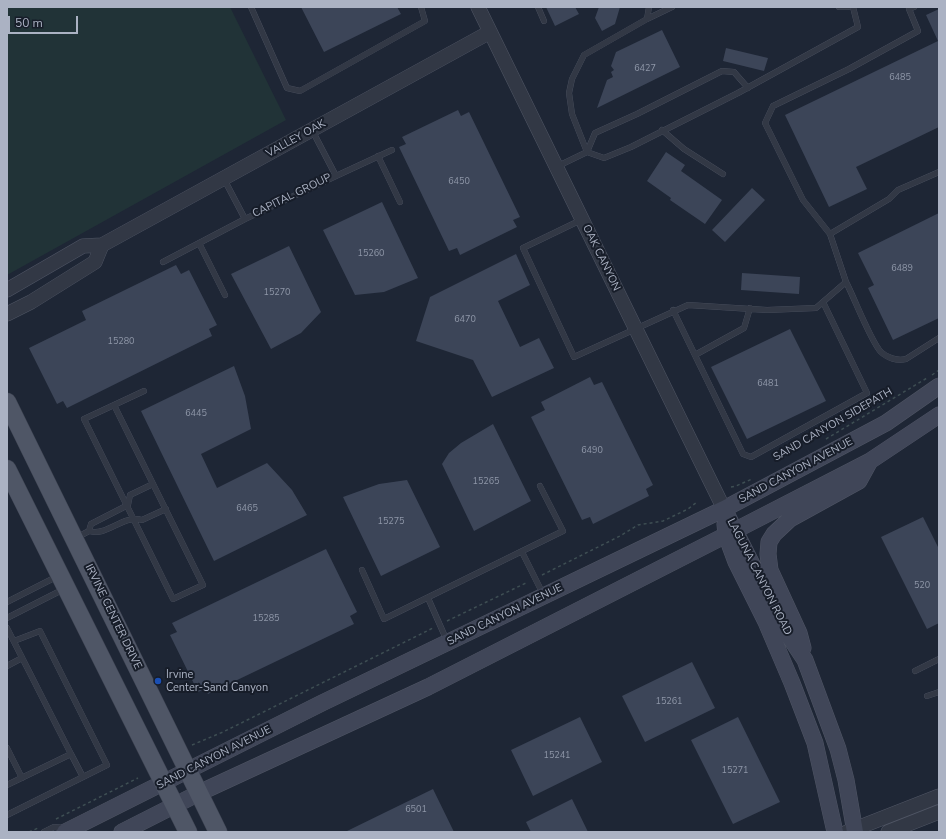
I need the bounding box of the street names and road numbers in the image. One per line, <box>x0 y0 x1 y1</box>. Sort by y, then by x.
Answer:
street label: VALLEY OAK <box>264 117 328 161</box>
street label: CAPITAL GROUP <box>250 171 334 221</box>
street label: OAK CANYON <box>579 223 623 293</box>
street label: SAND CANYON SIDEPATH <box>771 385 895 465</box>
street label: SAND CANYON AVENUE <box>737 435 855 507</box>
street label: LAGUNA CANYON ROAD <box>724 516 794 638</box>
street label: IRVINE CENTER DRIVE <box>82 562 144 672</box>
street label: SAND CANYON AVENUE <box>445 581 565 649</box>
street label: SAND CANYON AVENUE <box>155 723 273 793</box>

